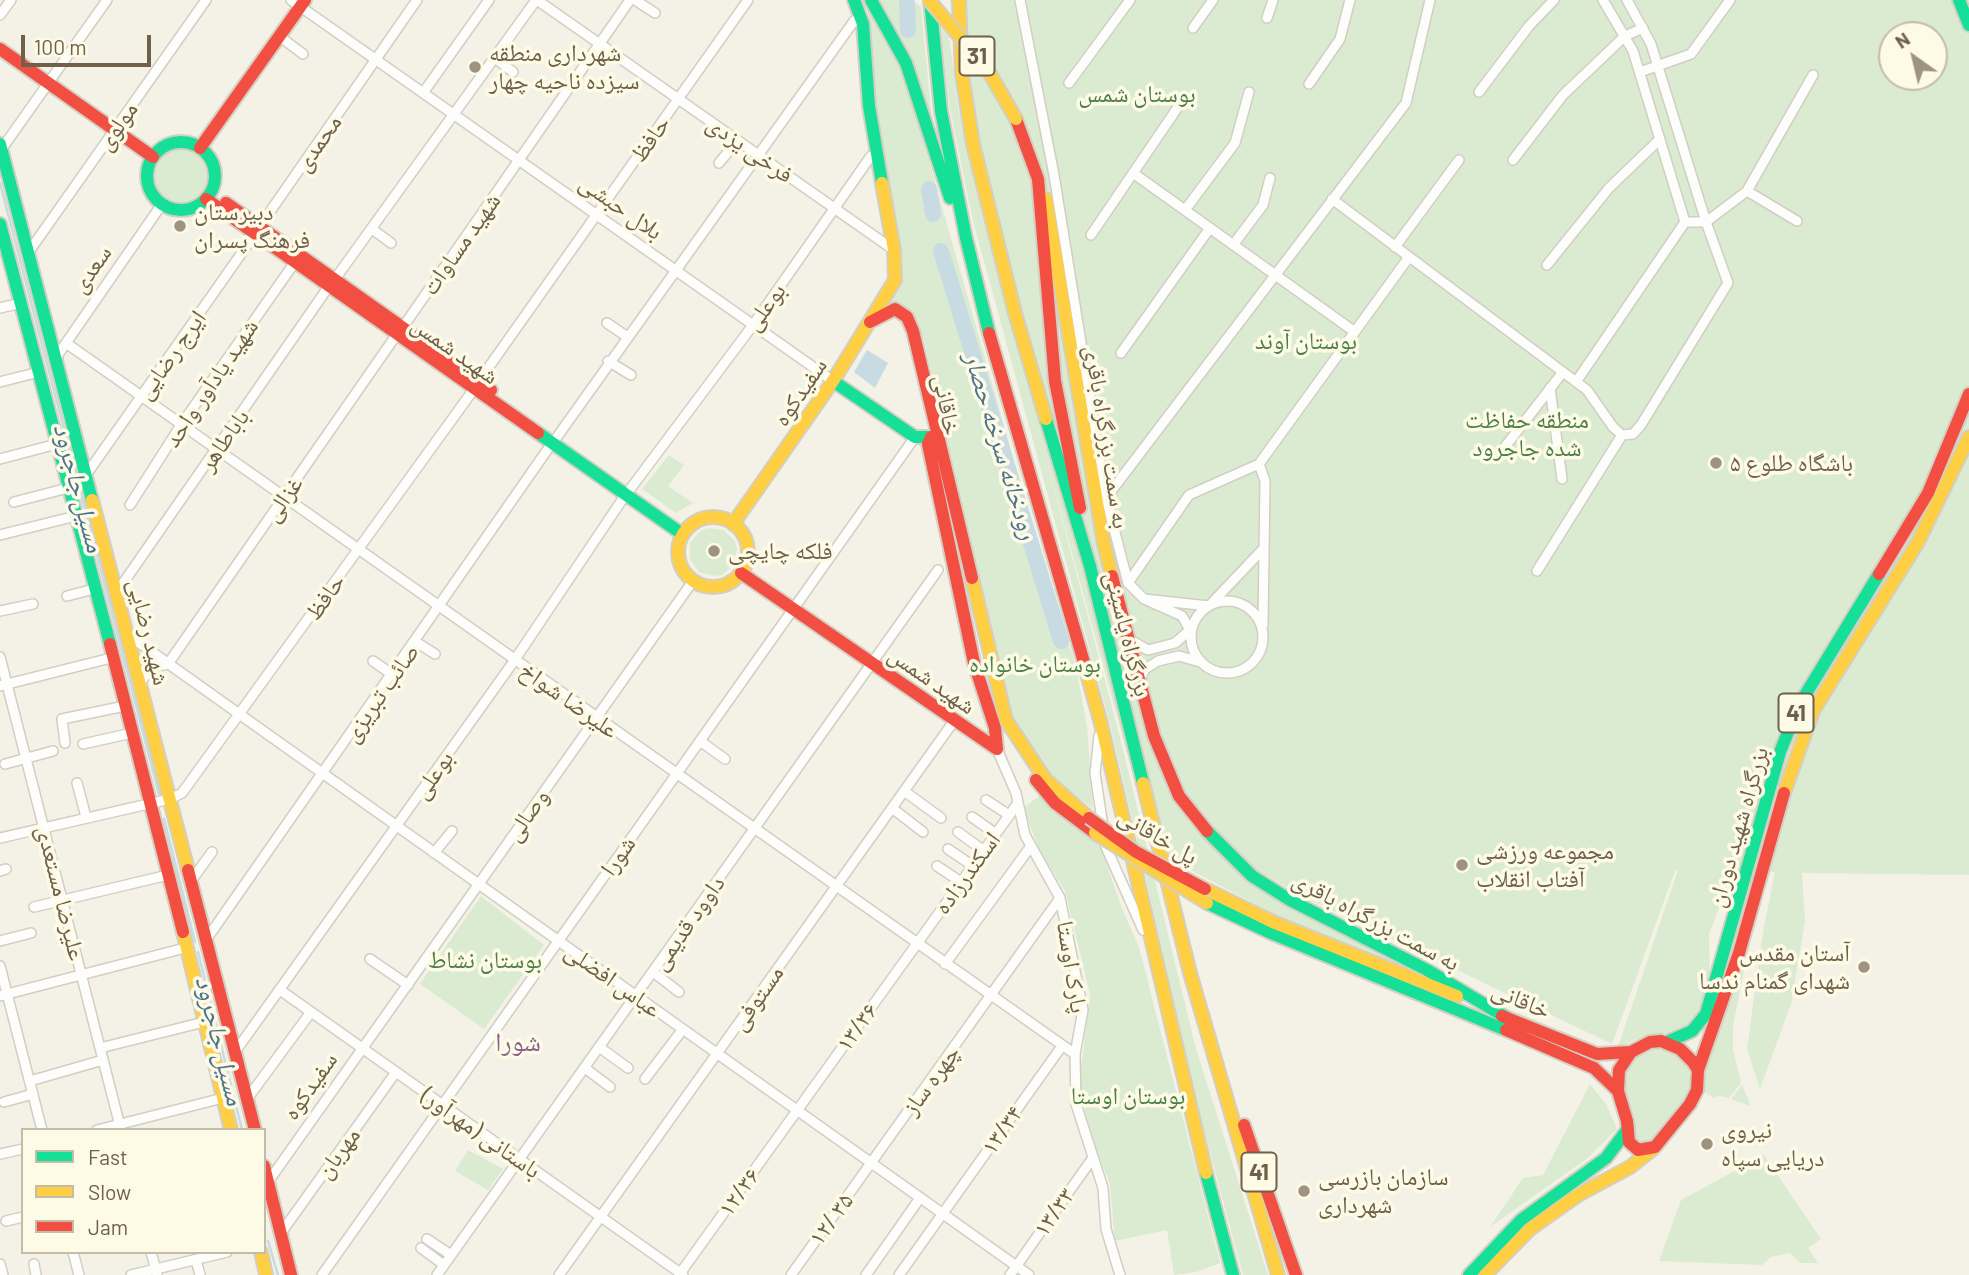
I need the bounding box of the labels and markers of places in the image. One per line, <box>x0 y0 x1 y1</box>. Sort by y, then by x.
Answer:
place label: شهرداری منطقه سیزده ناحیه چهار <box>489 39 640 95</box>
marker: شهرداری منطقه سیزده ناحیه چهار <box>467 59 483 75</box>
place label: دبیرستان فرهنگ پسران <box>194 198 310 254</box>
marker: دبیرستان فرهنگ پسران <box>172 218 188 234</box>
place label: باشگاه طلوع ۵ <box>1730 449 1853 477</box>
marker: باشگاه طلوع ۵ <box>1708 455 1724 471</box>
place label: فلکه چایچی <box>728 537 833 565</box>
marker: فلکه چایچی <box>706 543 722 559</box>
place label: مجموعه ورزشی آفتاب انقلاب <box>1476 837 1614 893</box>
marker: مجموعه ورزشی آفتاب انقلاب <box>1454 857 1470 873</box>
place label: آستان مقدس شهدای گمنام ندسا <box>1699 939 1850 995</box>
marker: آستان مقدس شهدای گمنام ندسا <box>1856 959 1872 975</box>
place label: نیروی دریایی سپاه <box>1721 1116 1824 1172</box>
marker: نیروی دریایی سپاه <box>1699 1136 1715 1152</box>
place label: سازمان بازرسی شهرداری <box>1318 1163 1448 1219</box>
marker: سازمان بازرسی شهرداری <box>1296 1183 1312 1199</box>

